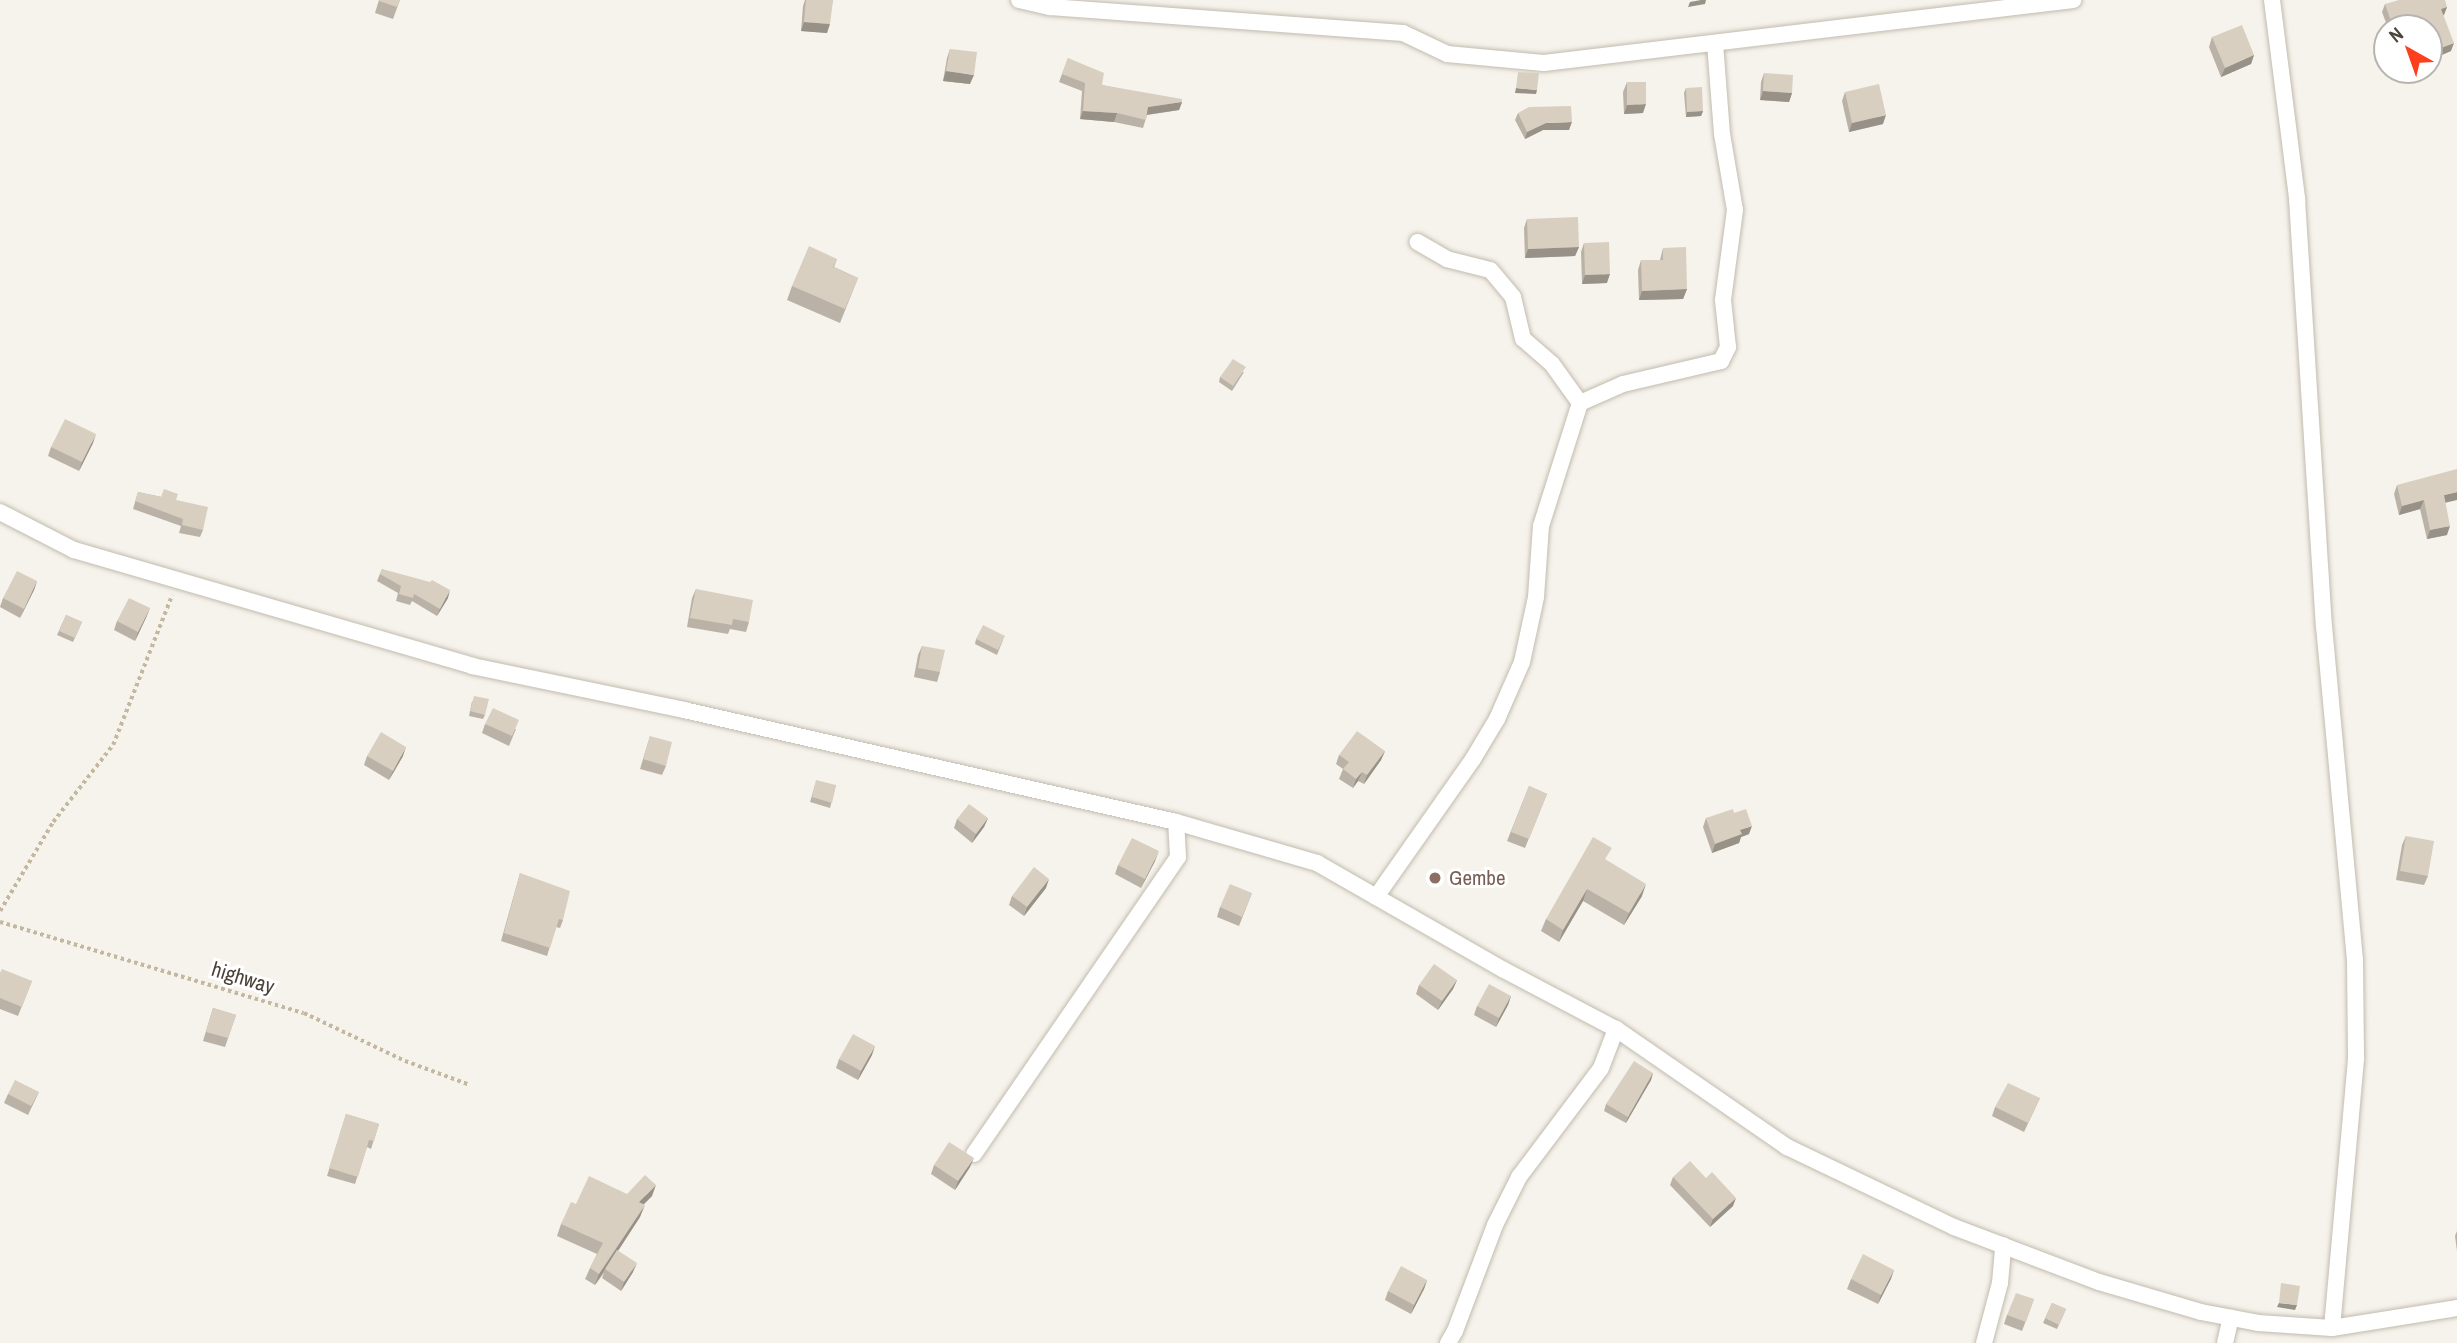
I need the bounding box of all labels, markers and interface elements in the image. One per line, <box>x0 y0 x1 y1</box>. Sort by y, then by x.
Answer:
north arrow <box>2373 14 2443 84</box>
text: N <box>2383 21 2408 48</box>
place label: Gembe <box>1449 865 1505 891</box>
marker: Gembe <box>1427 870 1443 886</box>
street label: highway <box>209 957 277 999</box>

